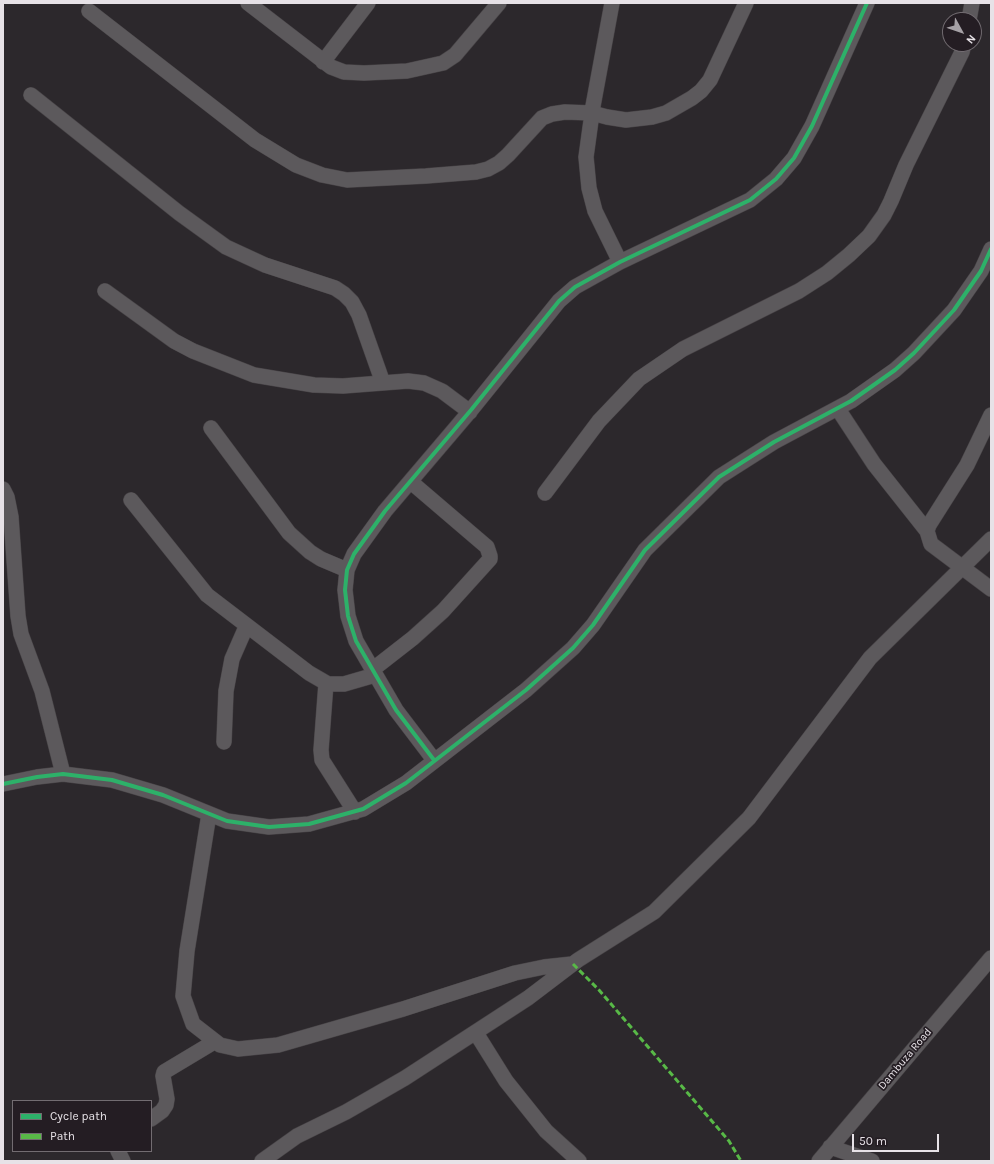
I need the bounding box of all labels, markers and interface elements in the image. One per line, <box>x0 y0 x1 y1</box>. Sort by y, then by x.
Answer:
north arrow <box>942 12 982 52</box>
text: N <box>963 32 978 47</box>
street label: Dambuza Road <box>876 1026 934 1092</box>
legend <box>12 1100 152 1152</box>
text: Cycle path <box>50 1109 107 1123</box>
scale bar <box>854 1126 941 1152</box>
text: Path <box>50 1129 75 1143</box>
text: 50 m <box>859 1134 887 1148</box>

